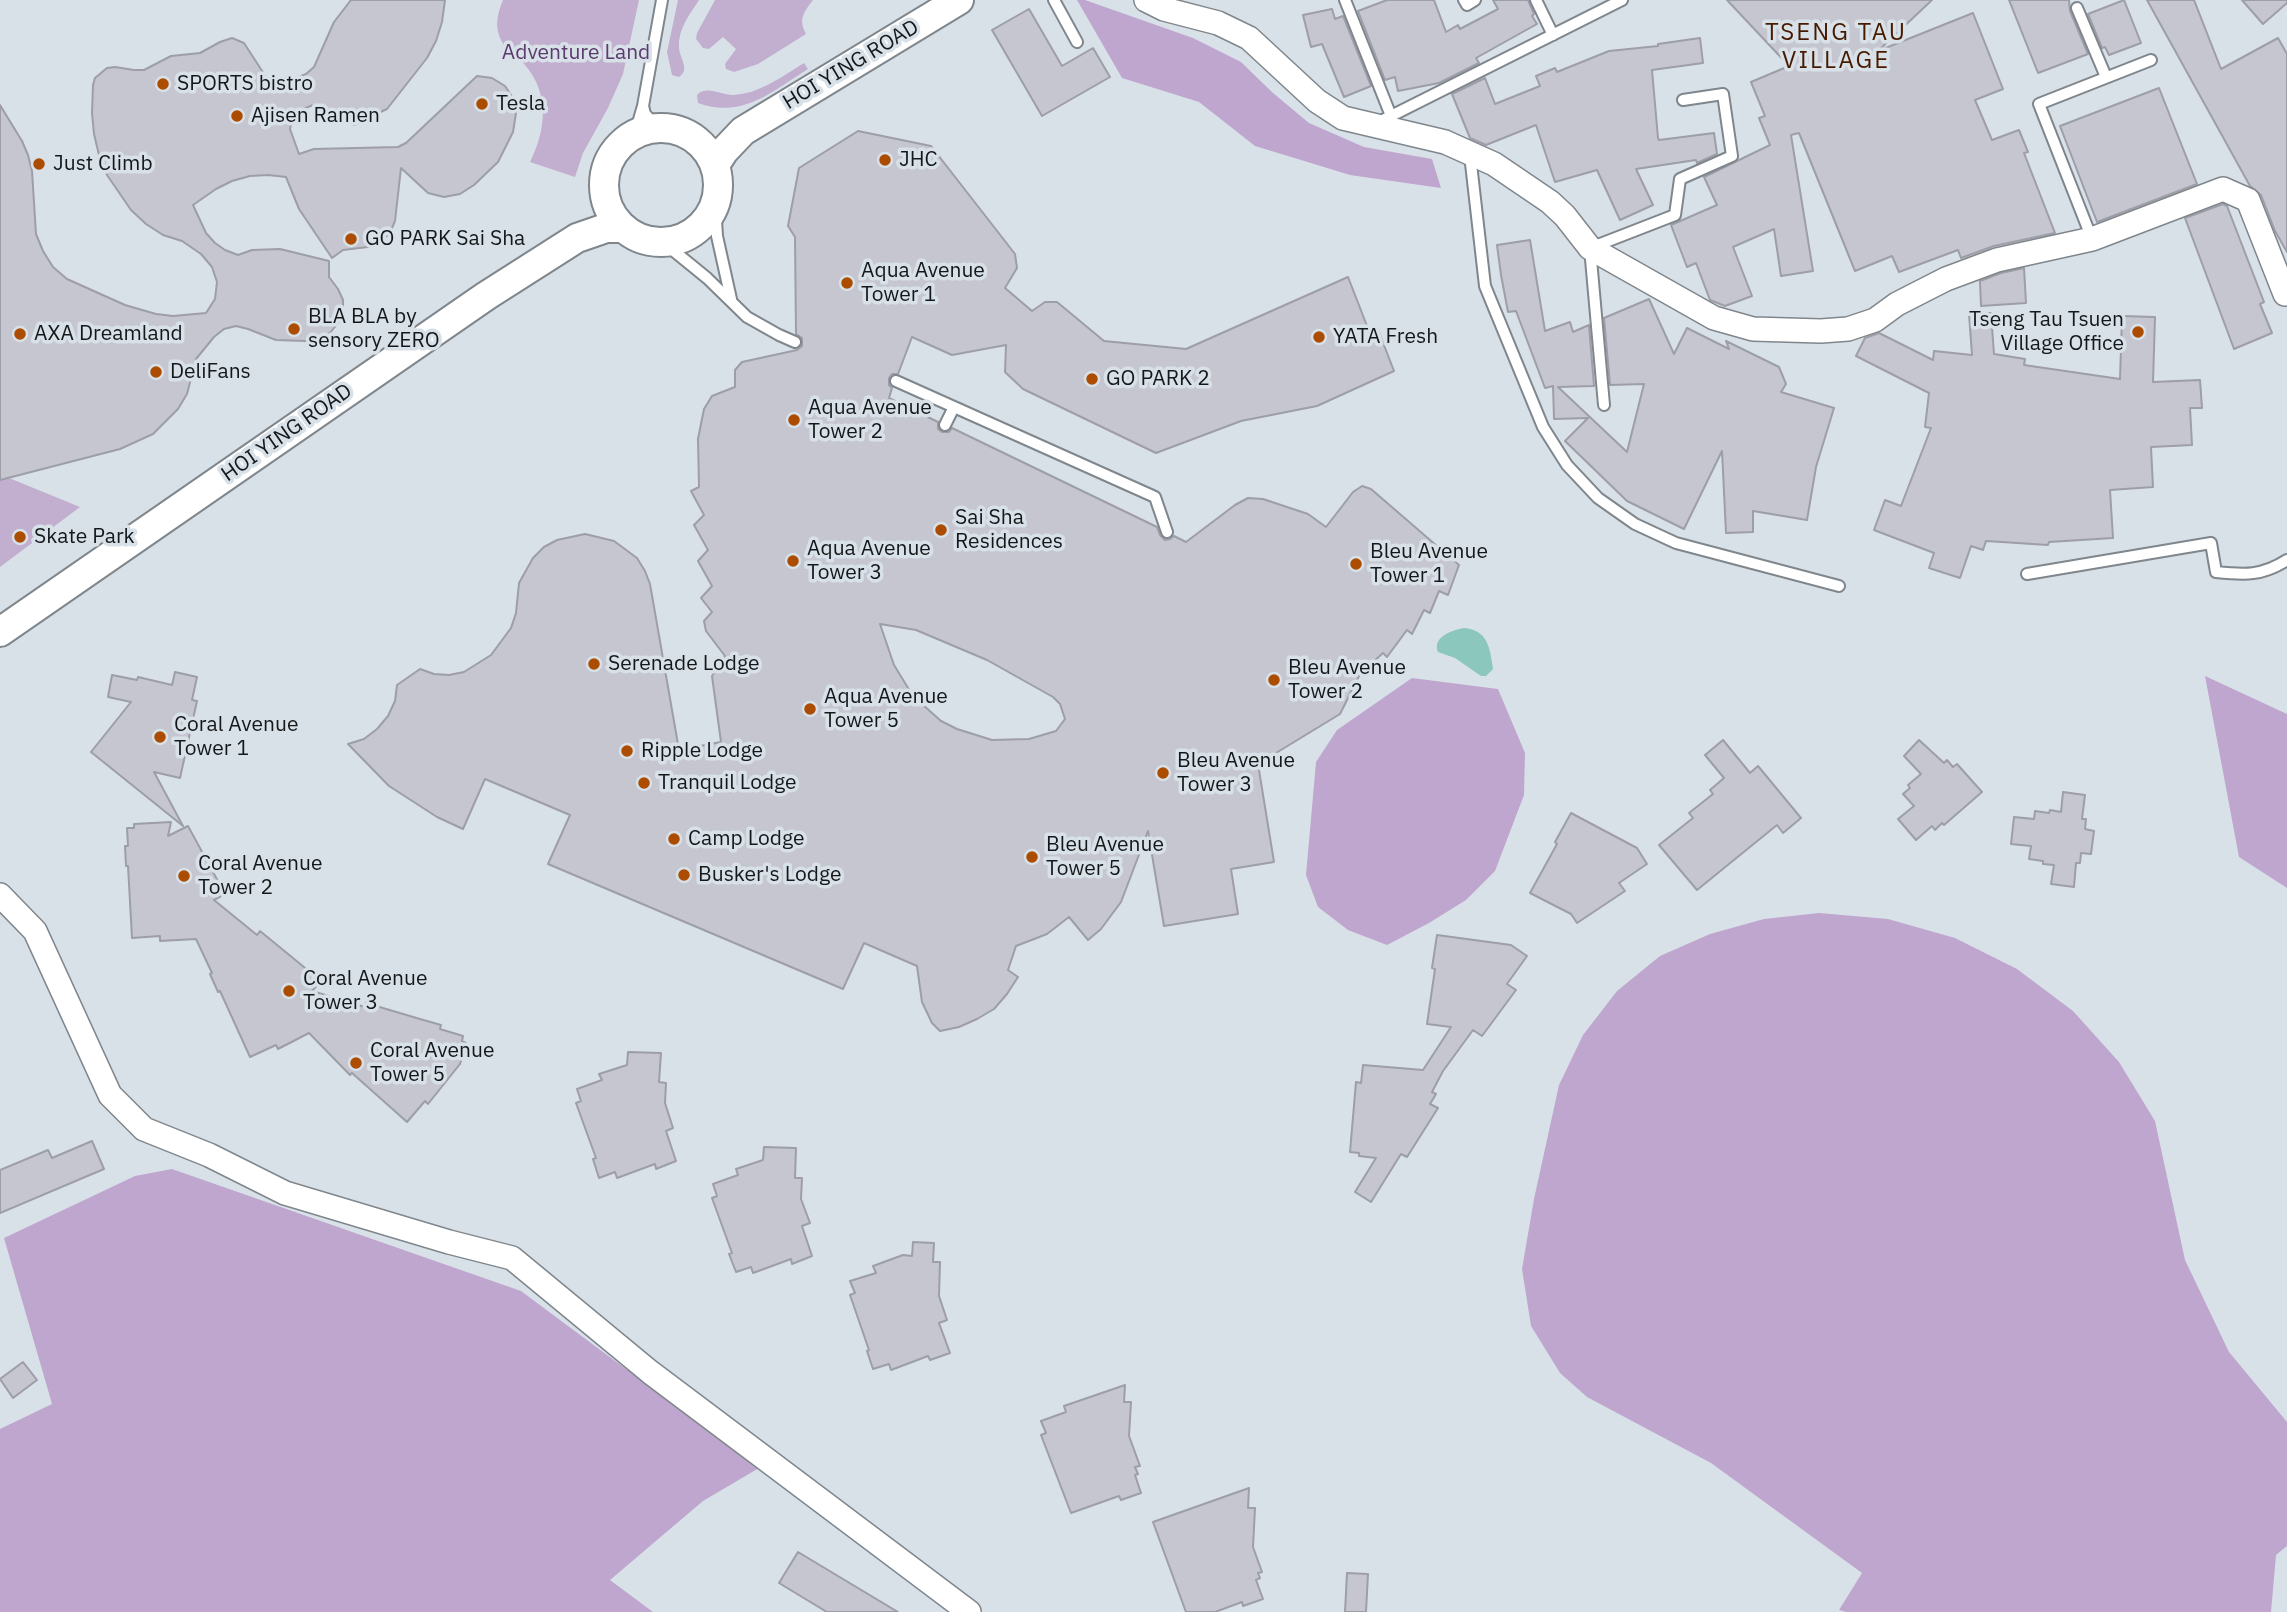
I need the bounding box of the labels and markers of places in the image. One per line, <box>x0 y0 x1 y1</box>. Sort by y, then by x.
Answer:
place label: SPORTS bistro <box>177 71 313 97</box>
marker: SPORTS bistro <box>155 76 171 92</box>
place label: Tesla <box>496 91 545 117</box>
marker: Tesla <box>474 96 490 112</box>
place label: Ajisen Ramen <box>251 103 380 129</box>
marker: Ajisen Ramen <box>229 108 245 124</box>
place label: JHC <box>899 147 938 173</box>
place label: Just Climb <box>53 151 153 177</box>
marker: JHC <box>877 152 893 168</box>
marker: Just Climb <box>31 156 47 172</box>
place label: GO PARK Sai Sha <box>365 226 525 252</box>
marker: GO PARK Sai Sha <box>343 231 359 247</box>
place label: Aqua Avenue Tower 1 <box>861 258 985 308</box>
marker: Aqua Avenue Tower 1 <box>839 275 855 291</box>
place label: BLA BLA by sensory ZERO <box>308 304 440 354</box>
place label: Tseng Tau Tsuen Village Office <box>1969 307 2124 357</box>
place label: AXA Dreamland <box>34 321 183 347</box>
marker: BLA BLA by sensory ZERO <box>286 321 302 337</box>
place label: YATA Fresh <box>1333 324 1438 350</box>
marker: Tseng Tau Tsuen Village Office <box>2130 324 2146 340</box>
marker: AXA Dreamland <box>12 326 28 342</box>
marker: YATA Fresh <box>1311 329 1327 345</box>
place label: DeliFans <box>170 359 251 385</box>
marker: DeliFans <box>148 364 164 380</box>
place label: GO PARK 2 <box>1106 366 1210 392</box>
marker: GO PARK 2 <box>1084 371 1100 387</box>
place label: Aqua Avenue Tower 2 <box>808 395 932 445</box>
marker: Aqua Avenue Tower 2 <box>786 412 802 428</box>
place label: Sai Sha Residences <box>955 505 1063 555</box>
marker: Sai Sha Residences <box>933 522 949 538</box>
place label: Skate Park <box>34 524 135 550</box>
marker: Skate Park <box>12 529 28 545</box>
place label: Aqua Avenue Tower 3 <box>807 536 931 586</box>
place label: Bleu Avenue Tower 1 <box>1370 539 1488 589</box>
marker: Aqua Avenue Tower 3 <box>785 553 801 569</box>
marker: Bleu Avenue Tower 1 <box>1348 556 1364 572</box>
place label: Serenade Lodge <box>608 651 759 677</box>
place label: Bleu Avenue Tower 2 <box>1288 655 1406 705</box>
marker: Serenade Lodge <box>586 656 602 672</box>
marker: Bleu Avenue Tower 2 <box>1266 672 1282 688</box>
place label: Aqua Avenue Tower 5 <box>824 684 948 734</box>
marker: Aqua Avenue Tower 5 <box>802 701 818 717</box>
place label: Coral Avenue Tower 1 <box>174 712 298 762</box>
marker: Coral Avenue Tower 1 <box>152 729 168 745</box>
place label: Ripple Lodge <box>641 738 763 764</box>
marker: Ripple Lodge <box>619 743 635 759</box>
place label: Bleu Avenue Tower 3 <box>1177 748 1295 798</box>
marker: Bleu Avenue Tower 3 <box>1155 765 1171 781</box>
place label: Tranquil Lodge <box>658 770 797 796</box>
marker: Tranquil Lodge <box>636 775 652 791</box>
place label: Camp Lodge <box>688 826 804 852</box>
marker: Camp Lodge <box>666 831 682 847</box>
place label: Bleu Avenue Tower 5 <box>1046 832 1164 882</box>
marker: Bleu Avenue Tower 5 <box>1024 849 1040 865</box>
place label: Coral Avenue Tower 2 <box>198 851 322 901</box>
place label: Busker's Lodge <box>698 862 841 888</box>
marker: Busker's Lodge <box>676 867 692 883</box>
marker: Coral Avenue Tower 2 <box>176 868 192 884</box>
place label: Coral Avenue Tower 3 <box>303 966 427 1016</box>
marker: Coral Avenue Tower 3 <box>281 983 297 999</box>
place label: Coral Avenue Tower 5 <box>370 1038 494 1088</box>
marker: Coral Avenue Tower 5 <box>348 1055 364 1071</box>

